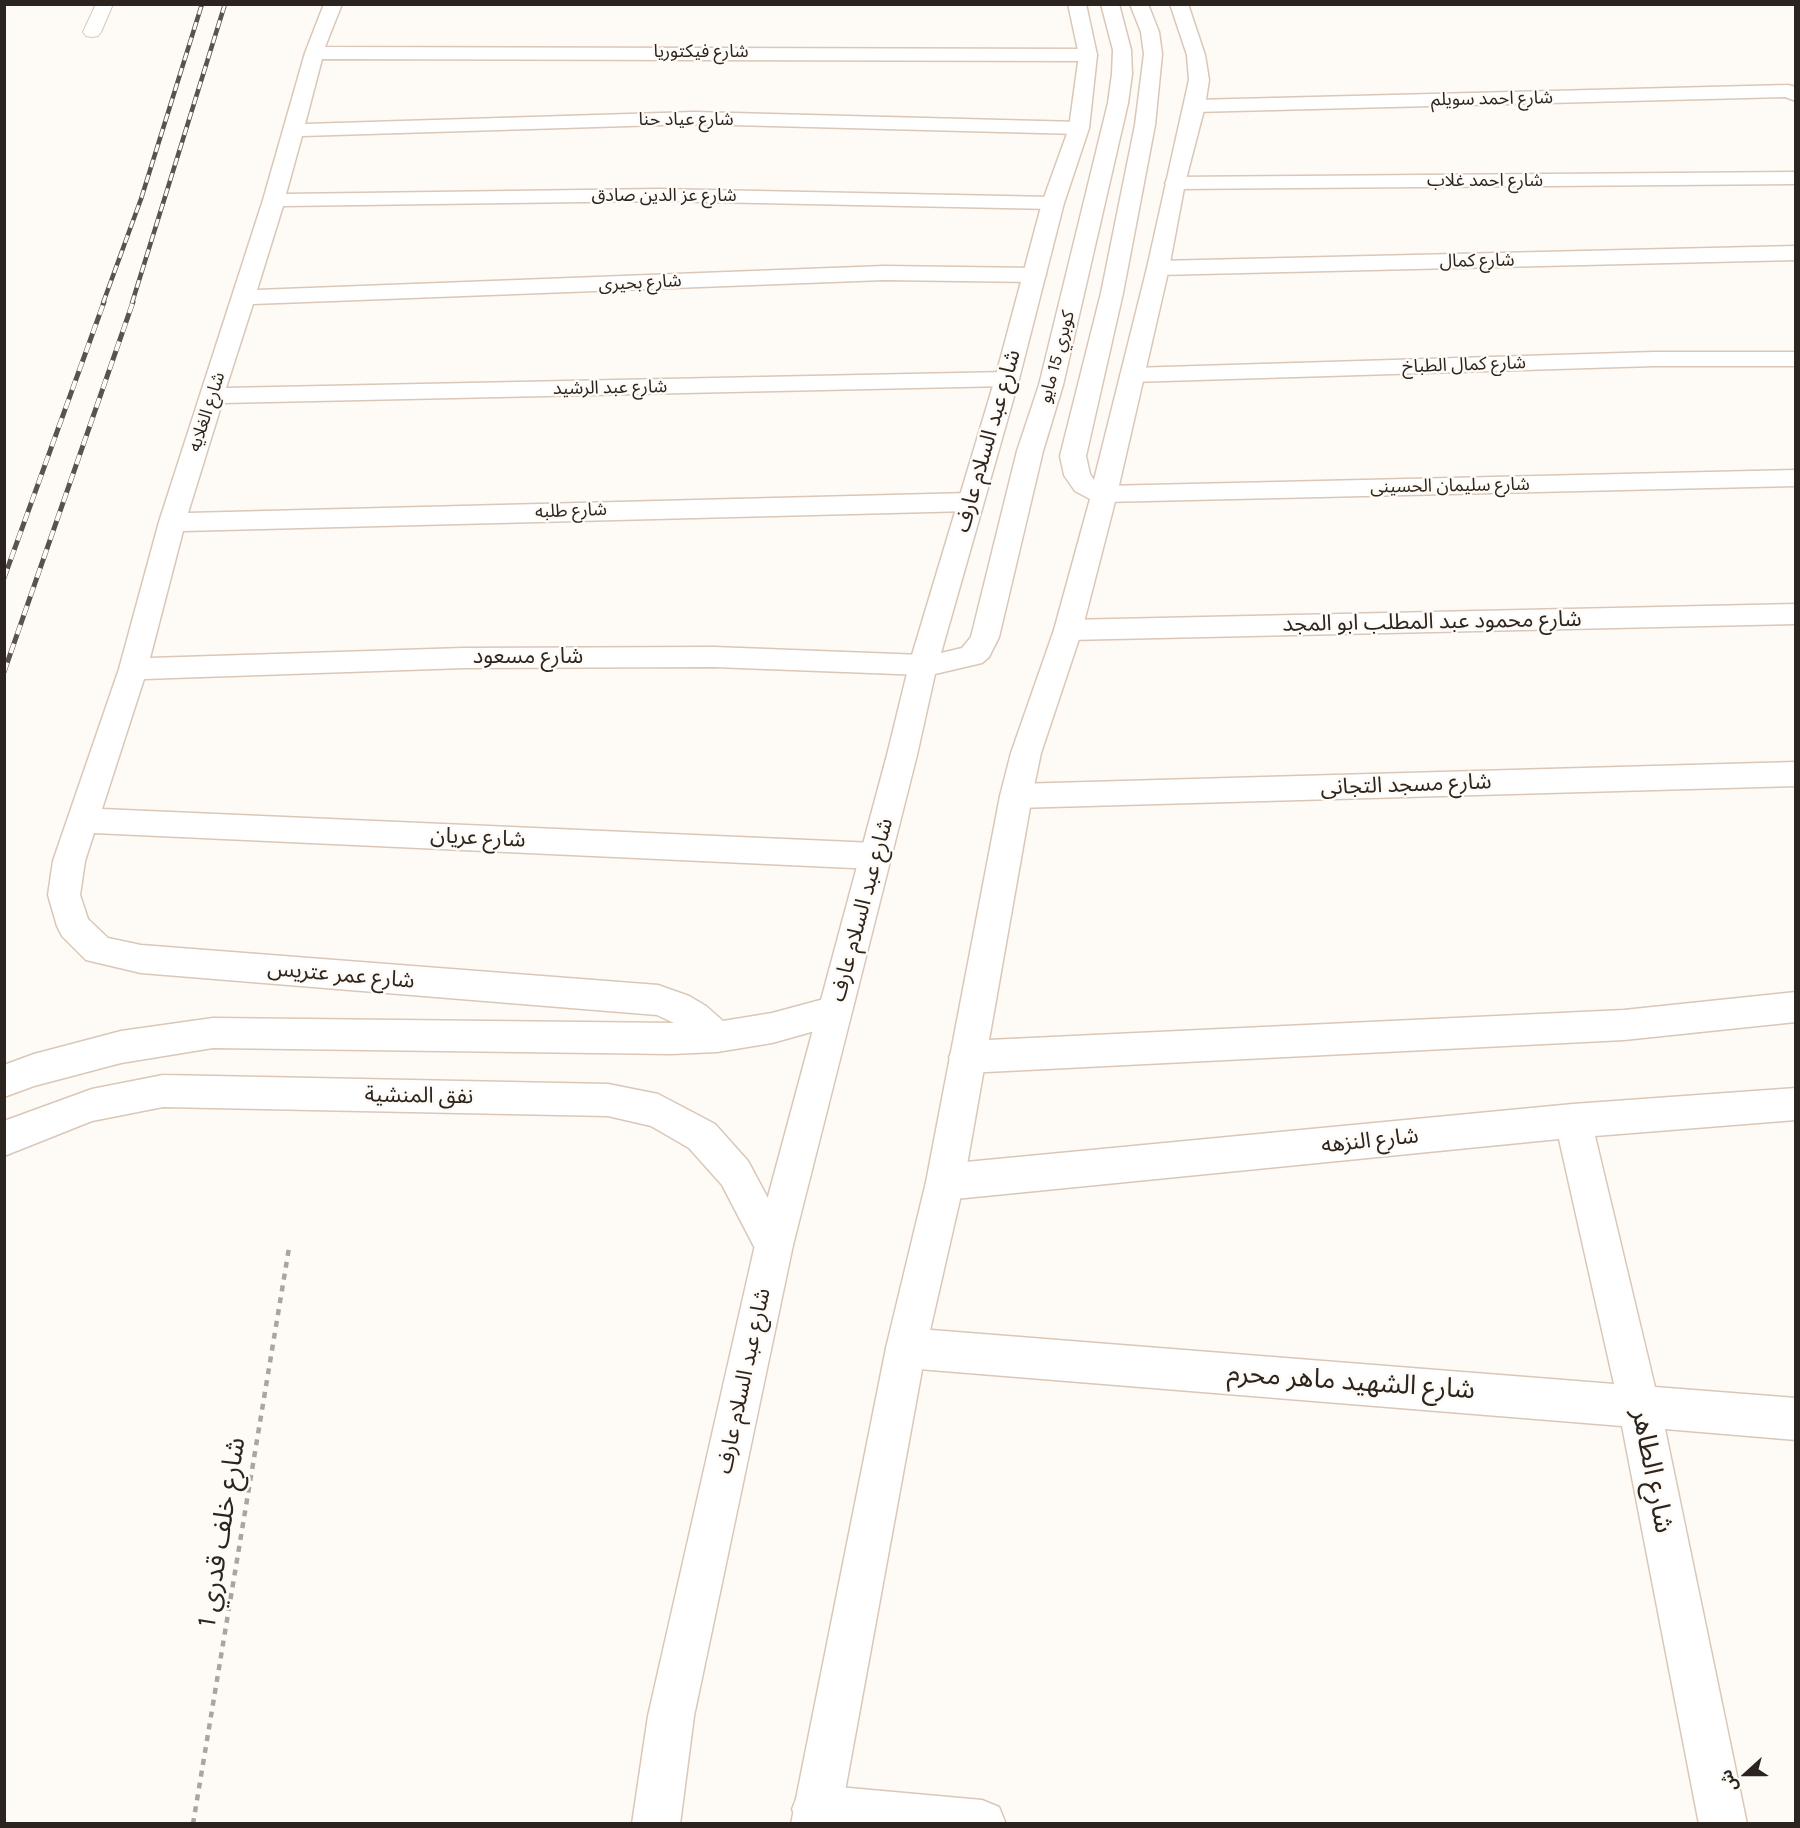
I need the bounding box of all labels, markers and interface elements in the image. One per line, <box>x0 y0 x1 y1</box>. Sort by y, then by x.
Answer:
street label: شارع فيكتوريا <box>653 41 749 63</box>
street label: شارع احمد سويلم <box>1431 87 1553 111</box>
street label: شارع عياد حنا <box>638 109 734 131</box>
street label: شارع احمد غلاب <box>1427 170 1543 192</box>
street label: شارع عز الدين صادق <box>591 185 737 207</box>
street label: شارع كمال <box>1439 250 1515 272</box>
street label: شارع بحيرى <box>598 270 682 296</box>
street label: كوبري 15 مايو <box>1034 308 1080 406</box>
street label: شارع عبد السلام عارف <box>949 347 1027 535</box>
street label: شارع كمال الطباخ <box>1402 352 1526 378</box>
street label: شارع الغلايه <box>184 369 230 455</box>
street label: شارع عبد الرشيد <box>553 376 667 400</box>
street label: شارع سليمان الحسينى <box>1370 474 1530 498</box>
street label: شارع طلبه <box>535 499 607 523</box>
street label: شارع محمود عبد المطلب ابو المجد <box>1282 606 1582 638</box>
street label: شارع مسعود <box>473 644 583 670</box>
street label: شارع مسجد التجانى <box>1320 769 1492 801</box>
street label: شارع عبد السلام عارف <box>825 815 899 1005</box>
street label: شارع عريان <box>430 822 526 854</box>
street label: شارع عمر عتريس <box>266 955 416 995</box>
street label: نفق المنشية <box>364 1082 474 1110</box>
street label: شارع النزهه <box>1320 1123 1420 1159</box>
street label: شارع عبد السلام عارف <box>711 1286 777 1476</box>
street label: شارع الشهيد ماهر محرم <box>1226 1357 1476 1407</box>
street label: شارع الطاهر <box>1624 1406 1680 1536</box>
street label: شارع خلف قدري 1 <box>191 1435 253 1629</box>
north arrow <box>1716 1744 1776 1804</box>
text: ش <box>1716 1767 1742 1794</box>

